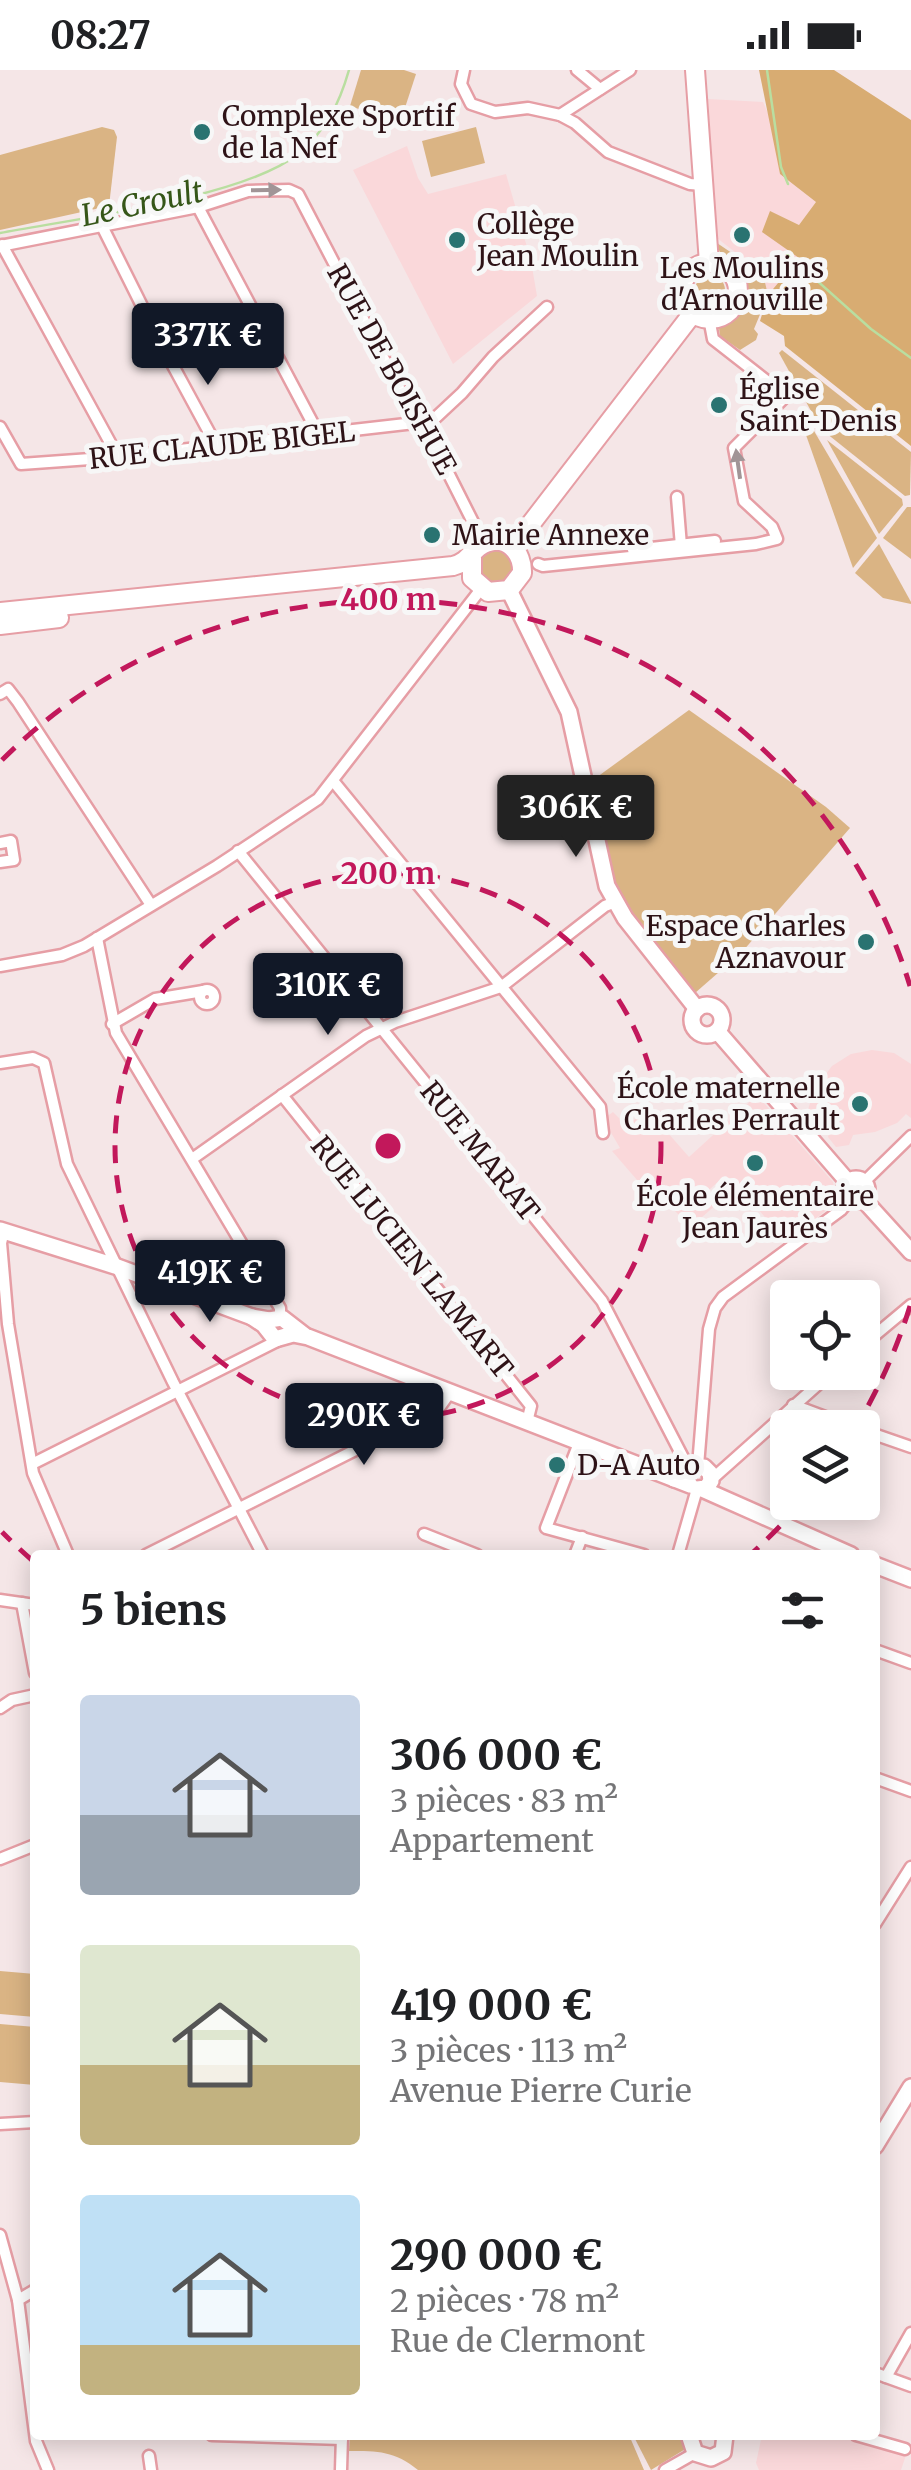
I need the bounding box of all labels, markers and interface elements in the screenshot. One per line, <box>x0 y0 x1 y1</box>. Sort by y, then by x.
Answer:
text: 08:27 <box>50 12 151 59</box>
place label: Complexe Sportif de la Nef <box>222 98 456 166</box>
marker: Complexe Sportif de la Nef <box>191 121 213 143</box>
water label: Le Croult <box>78 172 207 234</box>
one-way arrow <box>251 182 283 198</box>
place label: Collège Jean Moulin <box>476 206 639 274</box>
marker: Les Moulins d'Arnouville <box>731 224 753 246</box>
marker: Collège Jean Moulin <box>446 229 468 251</box>
place label: Les Moulins d'Arnouville <box>660 250 824 318</box>
street label: RUE DE BOISHUE <box>319 258 465 481</box>
pin: 337K € <box>127 303 289 388</box>
text: 337K € <box>154 315 262 355</box>
place label: Église Saint-Denis <box>739 371 897 439</box>
marker: Église Saint-Denis <box>708 394 730 416</box>
street label: RUE CLAUDE BIGEL <box>87 413 357 477</box>
one-way arrow <box>729 448 745 479</box>
place label: Mairie Annexe <box>452 517 649 553</box>
marker: Mairie Annexe <box>421 524 443 546</box>
text: 400 m <box>340 580 436 618</box>
pin: 306K € <box>495 775 657 860</box>
text: 306K € <box>519 787 633 827</box>
text: 200 m <box>341 854 435 892</box>
place label: Espace Charles Aznavour <box>646 908 846 976</box>
marker: Espace Charles Aznavour <box>855 931 877 953</box>
pin: 310K € <box>247 953 409 1038</box>
text: 310K € <box>275 965 381 1005</box>
place label: École maternelle Charles Perrault <box>617 1070 840 1138</box>
street label: RUE MARAT <box>412 1074 548 1228</box>
marker: École maternelle Charles Perrault <box>849 1093 871 1115</box>
street label: RUE LUCIEN LAMART <box>303 1128 521 1386</box>
centre of rings <box>370 1128 406 1164</box>
marker: École élémentaire Jean Jaurès <box>744 1152 766 1174</box>
place label: École élémentaire Jean Jaurès <box>636 1178 874 1246</box>
pin: 419K € <box>129 1240 291 1325</box>
text: 419K € <box>157 1252 263 1292</box>
map controls <box>770 1280 880 1520</box>
button: locate <box>770 1280 880 1390</box>
pin: 290K € <box>283 1383 445 1468</box>
text: 290K € <box>307 1395 421 1435</box>
button: layers <box>770 1410 880 1520</box>
place label: D-A Auto <box>577 1447 700 1483</box>
marker: D-A Auto <box>546 1454 568 1476</box>
icon: filters <box>775 1583 830 1638</box>
text: 5 biens <box>80 1584 227 1636</box>
text: 306 000 € <box>390 1729 602 1781</box>
icon: home <box>160 1735 280 1855</box>
text: 3 pièces · 83 m² <box>390 1781 618 1821</box>
text: Appartement <box>390 1821 594 1861</box>
text: 419 000 € <box>390 1979 592 2031</box>
icon: home <box>160 1985 280 2105</box>
text: 3 pièces · 113 m² <box>390 2031 627 2071</box>
text: Avenue Pierre Curie <box>390 2071 692 2111</box>
text: 290 000 € <box>390 2229 603 2281</box>
icon: home <box>160 2235 280 2355</box>
text: 2 pièces · 78 m² <box>390 2281 619 2321</box>
text: Rue de Clermont <box>390 2321 645 2361</box>

